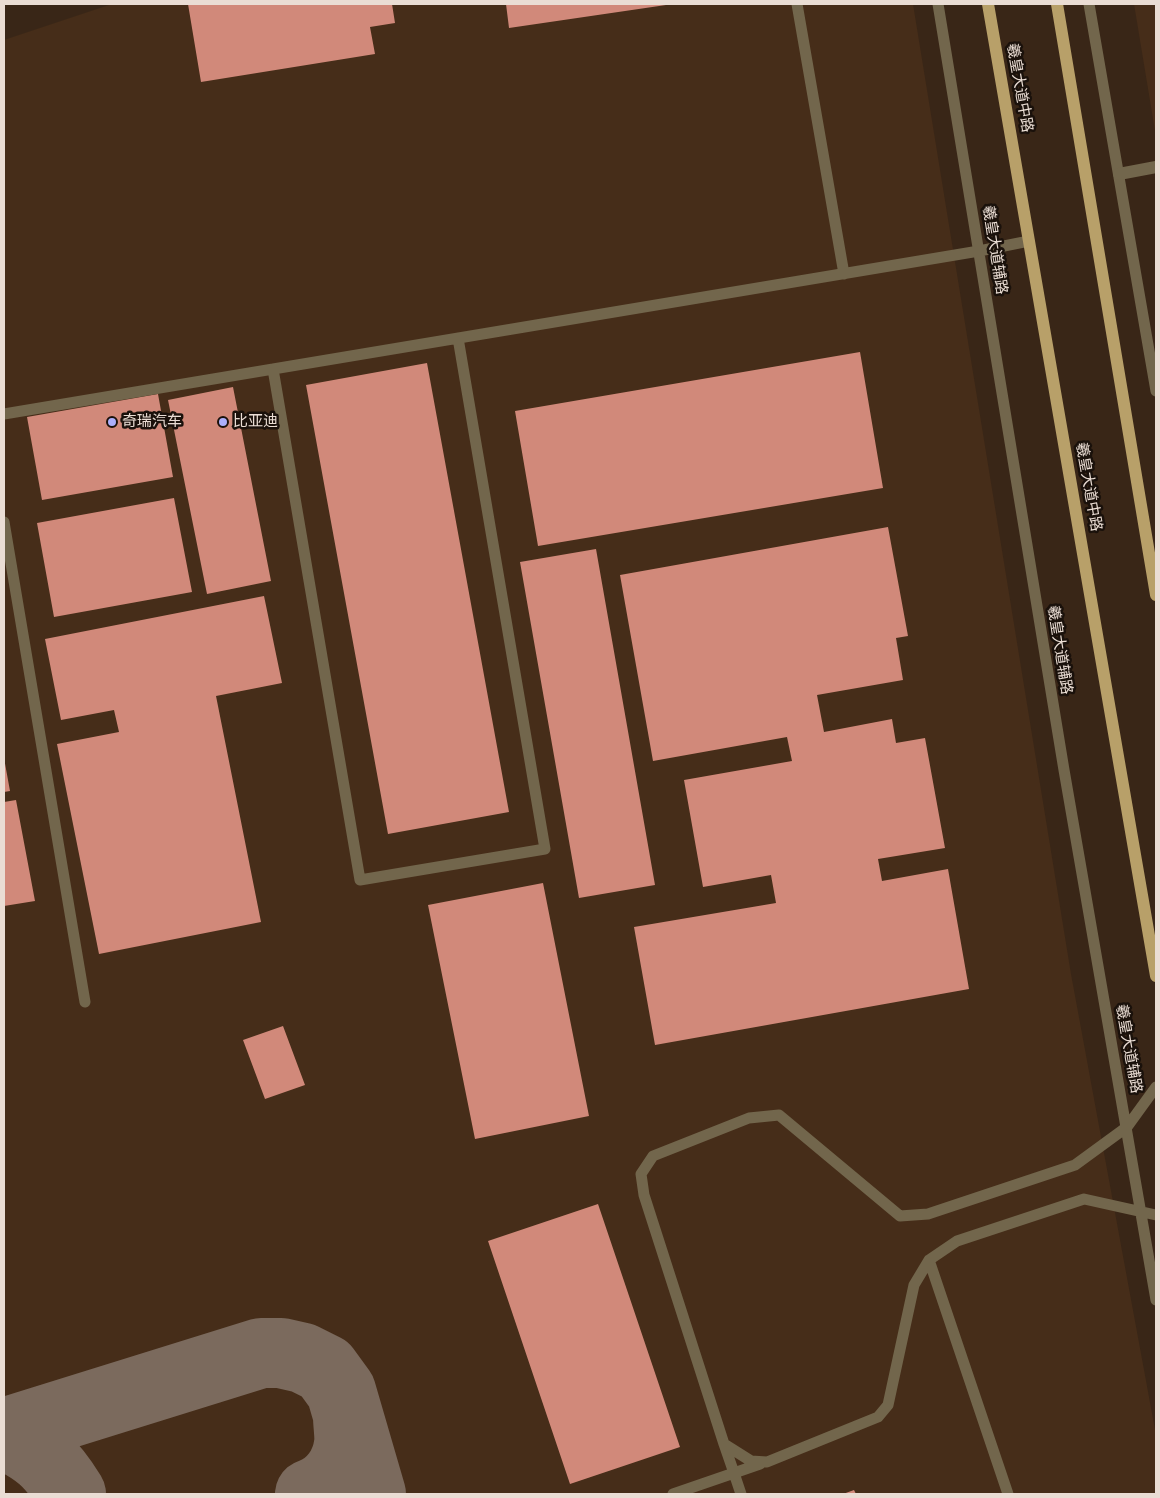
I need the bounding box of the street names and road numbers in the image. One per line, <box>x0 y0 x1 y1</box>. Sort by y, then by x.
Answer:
street label: 羲皇大道中路 <box>1002 42 1036 134</box>
street label: 羲皇大道辅路 <box>978 204 1010 296</box>
street label: 羲皇大道中路 <box>1071 441 1105 533</box>
street label: 羲皇大道辅路 <box>1043 604 1075 696</box>
street label: 羲皇大道辅路 <box>1111 1003 1145 1095</box>

